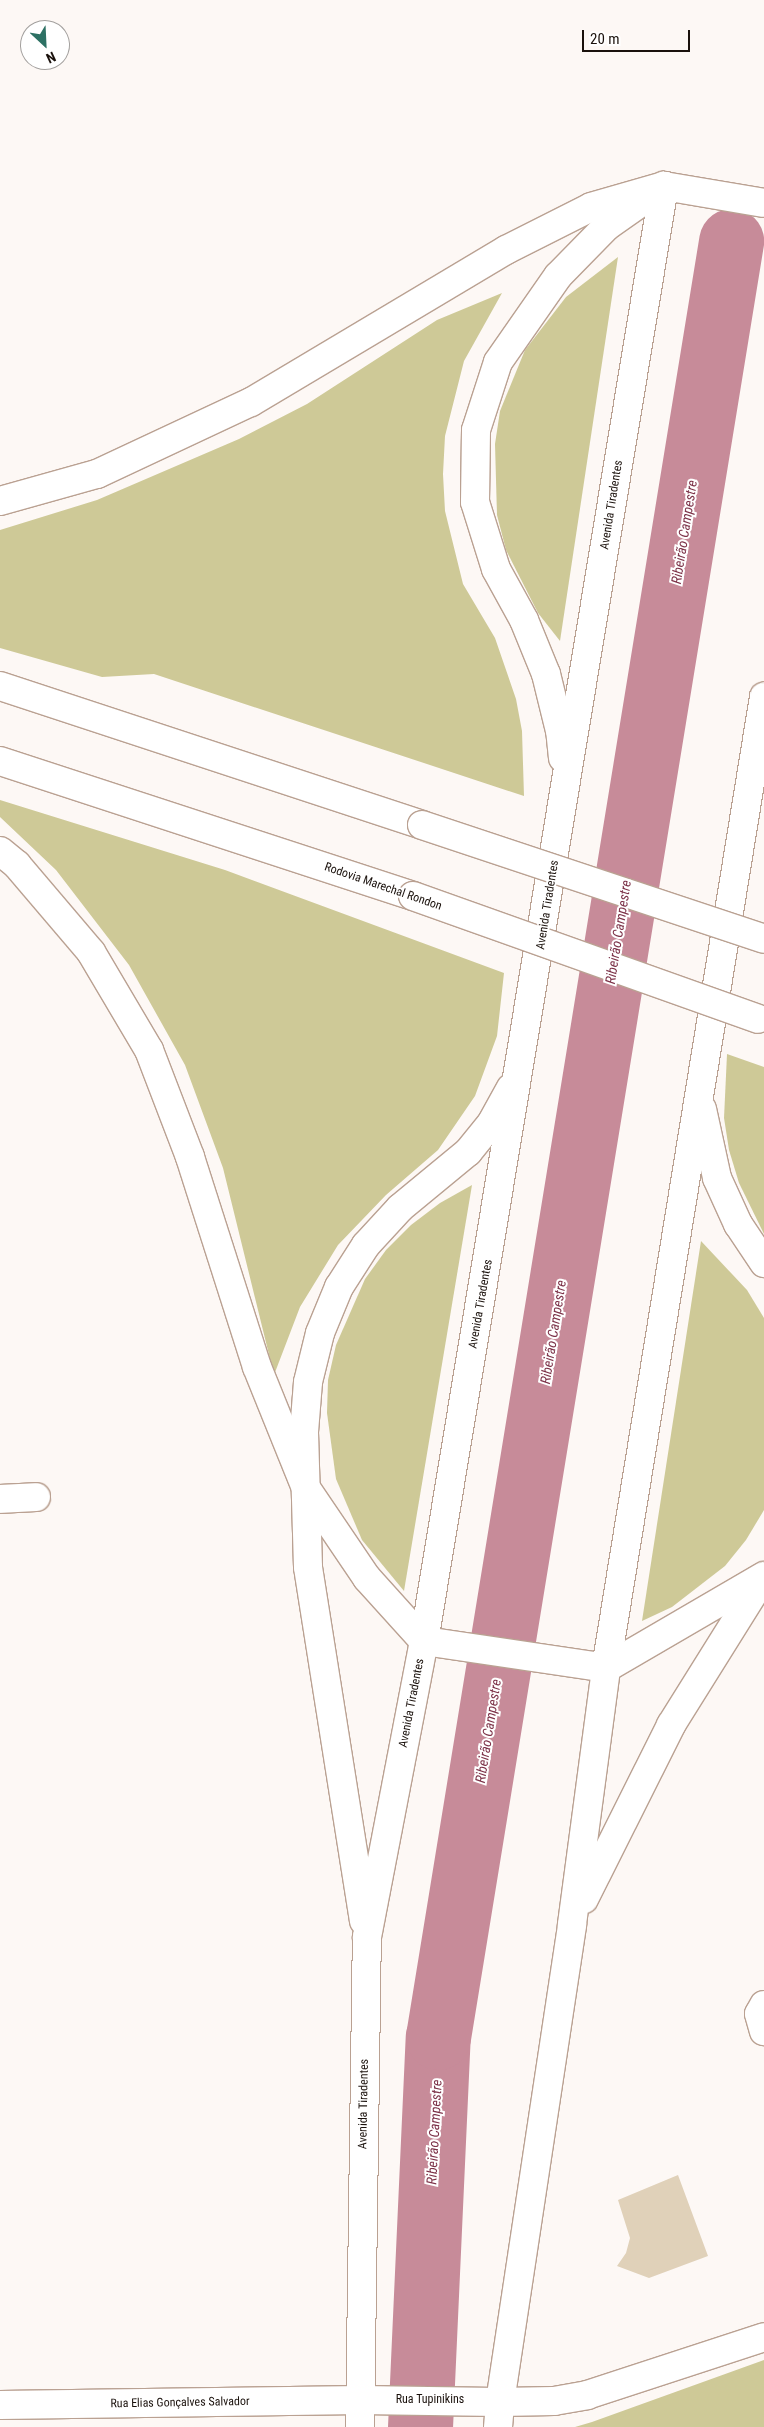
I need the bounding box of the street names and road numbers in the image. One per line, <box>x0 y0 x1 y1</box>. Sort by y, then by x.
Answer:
street label: Avenida Tiradentes <box>598 459 626 551</box>
street label: Avenida Tiradentes <box>534 859 562 951</box>
street label: Rodovia Marechal Rondon <box>322 860 444 914</box>
street label: Avenida Tiradentes <box>466 1258 496 1350</box>
street label: Avenida Tiradentes <box>396 1657 428 1749</box>
street label: Avenida Tiradentes <box>356 2059 372 2149</box>
street label: Rua Tupinikins <box>396 2393 464 2407</box>
street label: Rua Elias Gonçalves Salvador <box>110 2395 250 2411</box>

